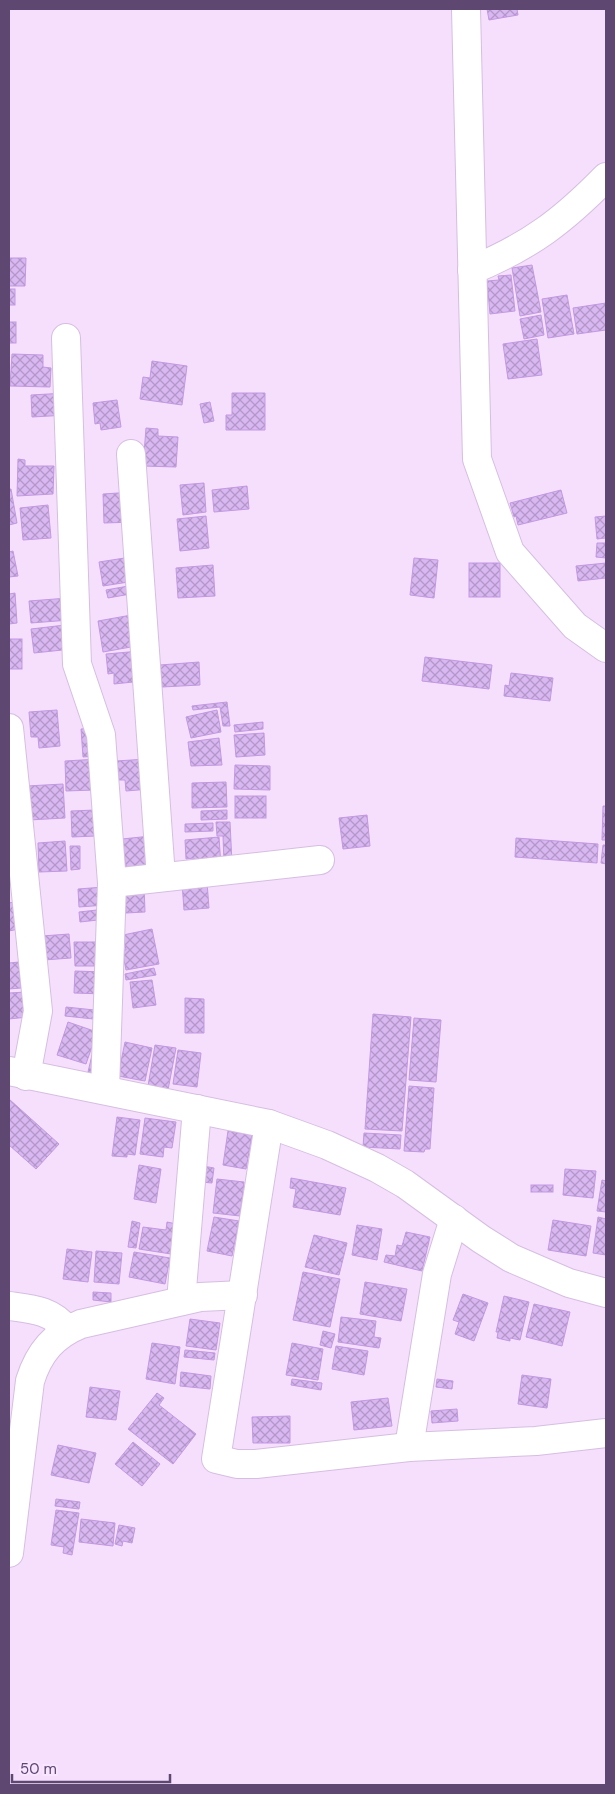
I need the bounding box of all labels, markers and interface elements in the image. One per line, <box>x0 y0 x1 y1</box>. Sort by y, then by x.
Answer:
scale bar <box>12 1752 170 1784</box>
text: 50 m <box>20 1759 57 1779</box>

